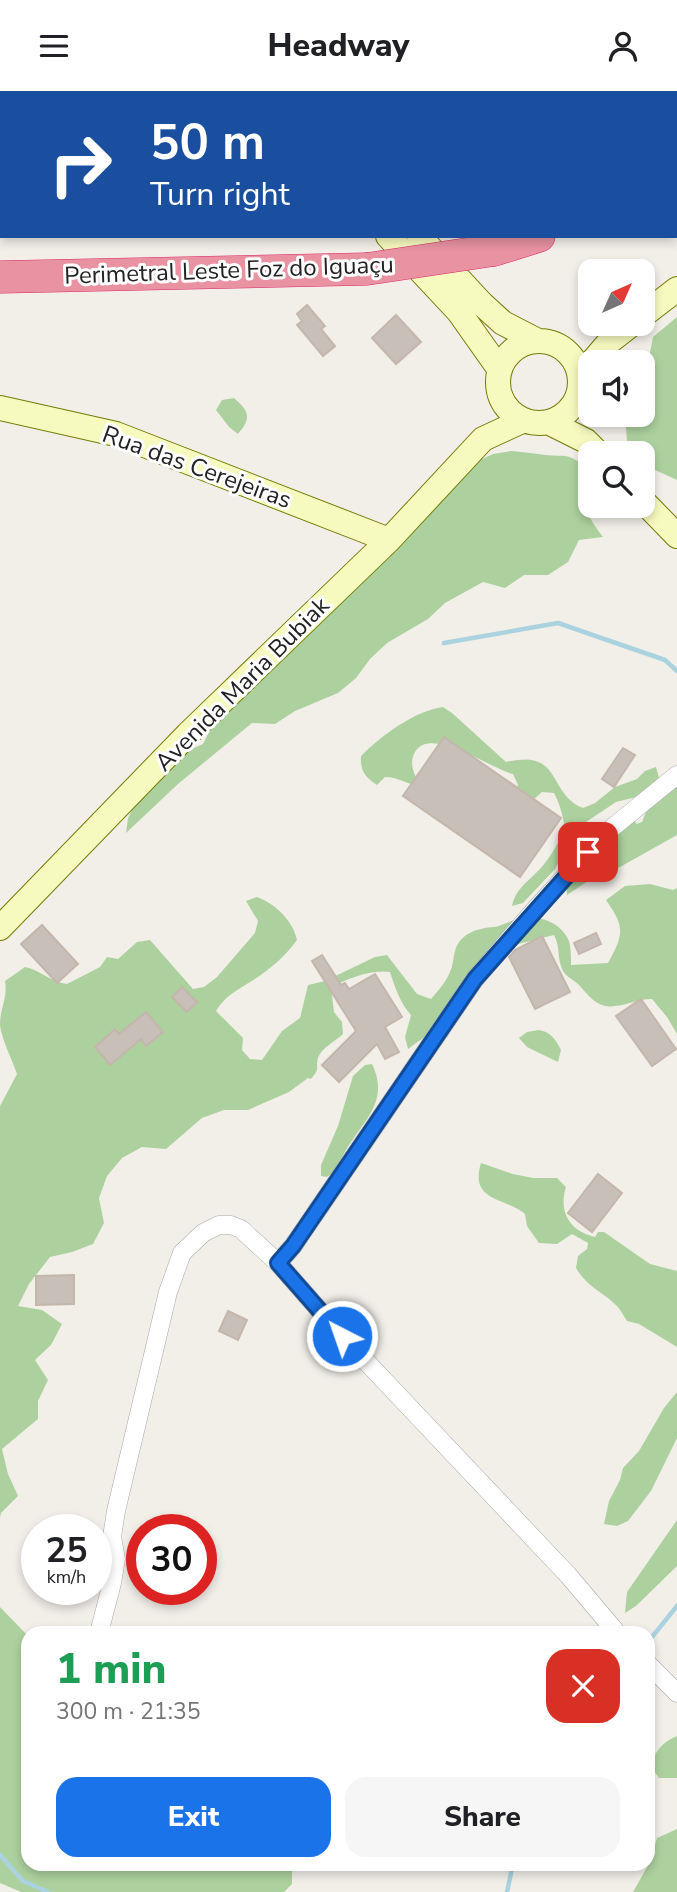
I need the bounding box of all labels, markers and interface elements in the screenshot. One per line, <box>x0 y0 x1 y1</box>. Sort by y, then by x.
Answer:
text: Headway <box>268 24 409 67</box>
icon: menu <box>35 27 73 65</box>
icon: person <box>604 27 642 65</box>
text: 50 m <box>150 109 265 176</box>
icon: right <box>35 119 126 210</box>
text: Turn right <box>150 173 290 216</box>
street label: Perimetral Leste Foz do Iguaçu <box>64 248 394 292</box>
north arrow <box>578 259 654 336</box>
map controls <box>578 259 655 518</box>
button: sound <box>578 350 655 427</box>
street label: Rua das Cerejeiras <box>98 418 296 516</box>
button: search <box>578 441 655 518</box>
street label: Avenida Maria Bubiak <box>148 589 337 778</box>
pin <box>558 822 618 882</box>
icon: arrive <box>569 833 607 871</box>
position arrow <box>305 1299 379 1373</box>
speed limit sign: 30 <box>126 1514 217 1605</box>
text: 25 <box>45 1527 88 1574</box>
text: km/h <box>47 1565 86 1589</box>
text: 1 min <box>56 1641 166 1698</box>
button: close <box>546 1649 620 1723</box>
text: 300 m · 21:35 <box>56 1696 201 1727</box>
button: Exit <box>56 1777 331 1857</box>
button: Share <box>345 1777 620 1857</box>

